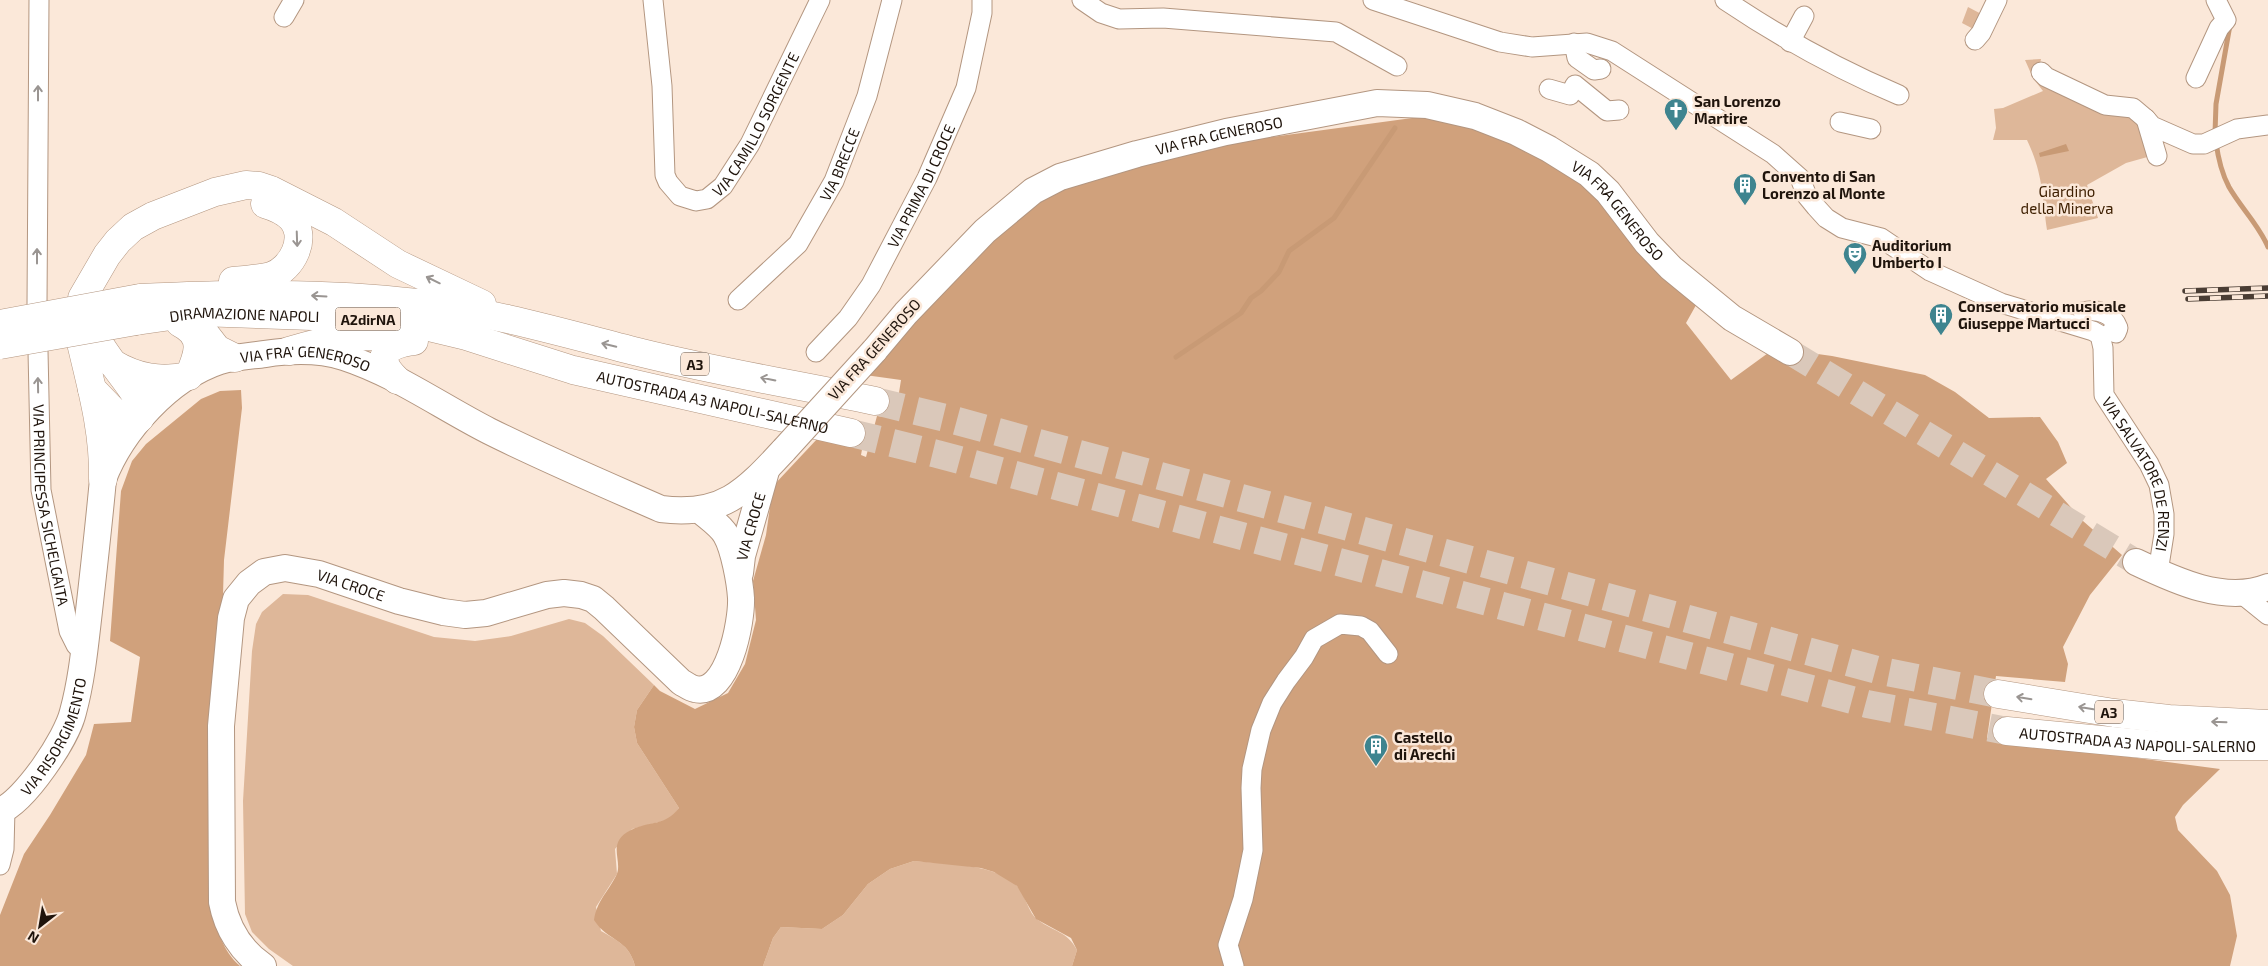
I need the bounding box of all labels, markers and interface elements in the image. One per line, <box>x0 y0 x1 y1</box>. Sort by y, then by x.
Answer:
street label: VIA CAMILLO SORGENTE <box>709 49 802 200</box>
one-way arrow <box>33 85 43 102</box>
place label: San Lorenzo Martire <box>1694 92 1781 127</box>
church icon: San Lorenzo Martire <box>1663 97 1689 131</box>
street label: VIA FRA GENEROSO <box>1154 112 1284 158</box>
street label: VIA PRIMA DI CROCE <box>883 121 958 251</box>
street label: VIA BRECCE <box>816 125 863 204</box>
street label: VIA FRA GENEROSO <box>1568 156 1668 264</box>
place label: Convento di San Lorenzo al Monte <box>1762 167 1885 202</box>
building icon: Convento di San Lorenzo al Monte <box>1732 172 1758 206</box>
park label: Giardino della Minerva <box>2021 182 2113 217</box>
one-way arrow <box>292 230 302 247</box>
place label: Auditorium Umberto I <box>1872 236 1951 271</box>
theatre icon: Auditorium Umberto I <box>1842 241 1868 275</box>
one-way arrow <box>32 248 42 264</box>
one-way arrow <box>425 275 440 285</box>
one-way arrow <box>312 291 328 301</box>
street label: VIA FRA GENEROSO <box>824 295 924 403</box>
place label: Conservatorio musicale Giuseppe Martucci <box>1958 297 2126 332</box>
building icon: Conservatorio musicale Giuseppe Martucci <box>1928 302 1954 336</box>
street label: DIRAMAZIONE NAPOLI <box>168 303 320 325</box>
road number: A2dirNA <box>336 308 400 330</box>
one-way arrow <box>602 339 618 349</box>
street label: VIA FRA' GENEROSO <box>239 342 373 375</box>
road number: A3 <box>681 352 709 376</box>
street label: AUTOSTRADA A3 NAPOLI-SALERNO <box>595 367 830 437</box>
one-way arrow <box>760 374 776 383</box>
one-way arrow <box>33 377 43 394</box>
street label: VIA SALVATORE DE RENZI <box>2099 393 2173 553</box>
street label: VIA PRINCIPESSA SICHELGAITA <box>30 404 73 608</box>
street label: VIA CROCE <box>732 490 769 563</box>
street label: VIA CROCE <box>315 565 387 605</box>
street label: VIA RISORGIMENTO <box>16 676 89 799</box>
one-way arrow <box>2017 693 2033 703</box>
road number: A3 <box>2095 700 2123 724</box>
one-way arrow <box>2078 703 2094 713</box>
one-way arrow <box>2212 717 2228 726</box>
street label: AUTOSTRADA A3 NAPOLI-SALERNO <box>2018 723 2256 755</box>
place label: Castello di Arechi <box>1394 728 1455 763</box>
building icon: Castello di Arechi <box>1363 733 1389 767</box>
north arrow <box>15 901 65 951</box>
text: N <box>24 928 42 947</box>

